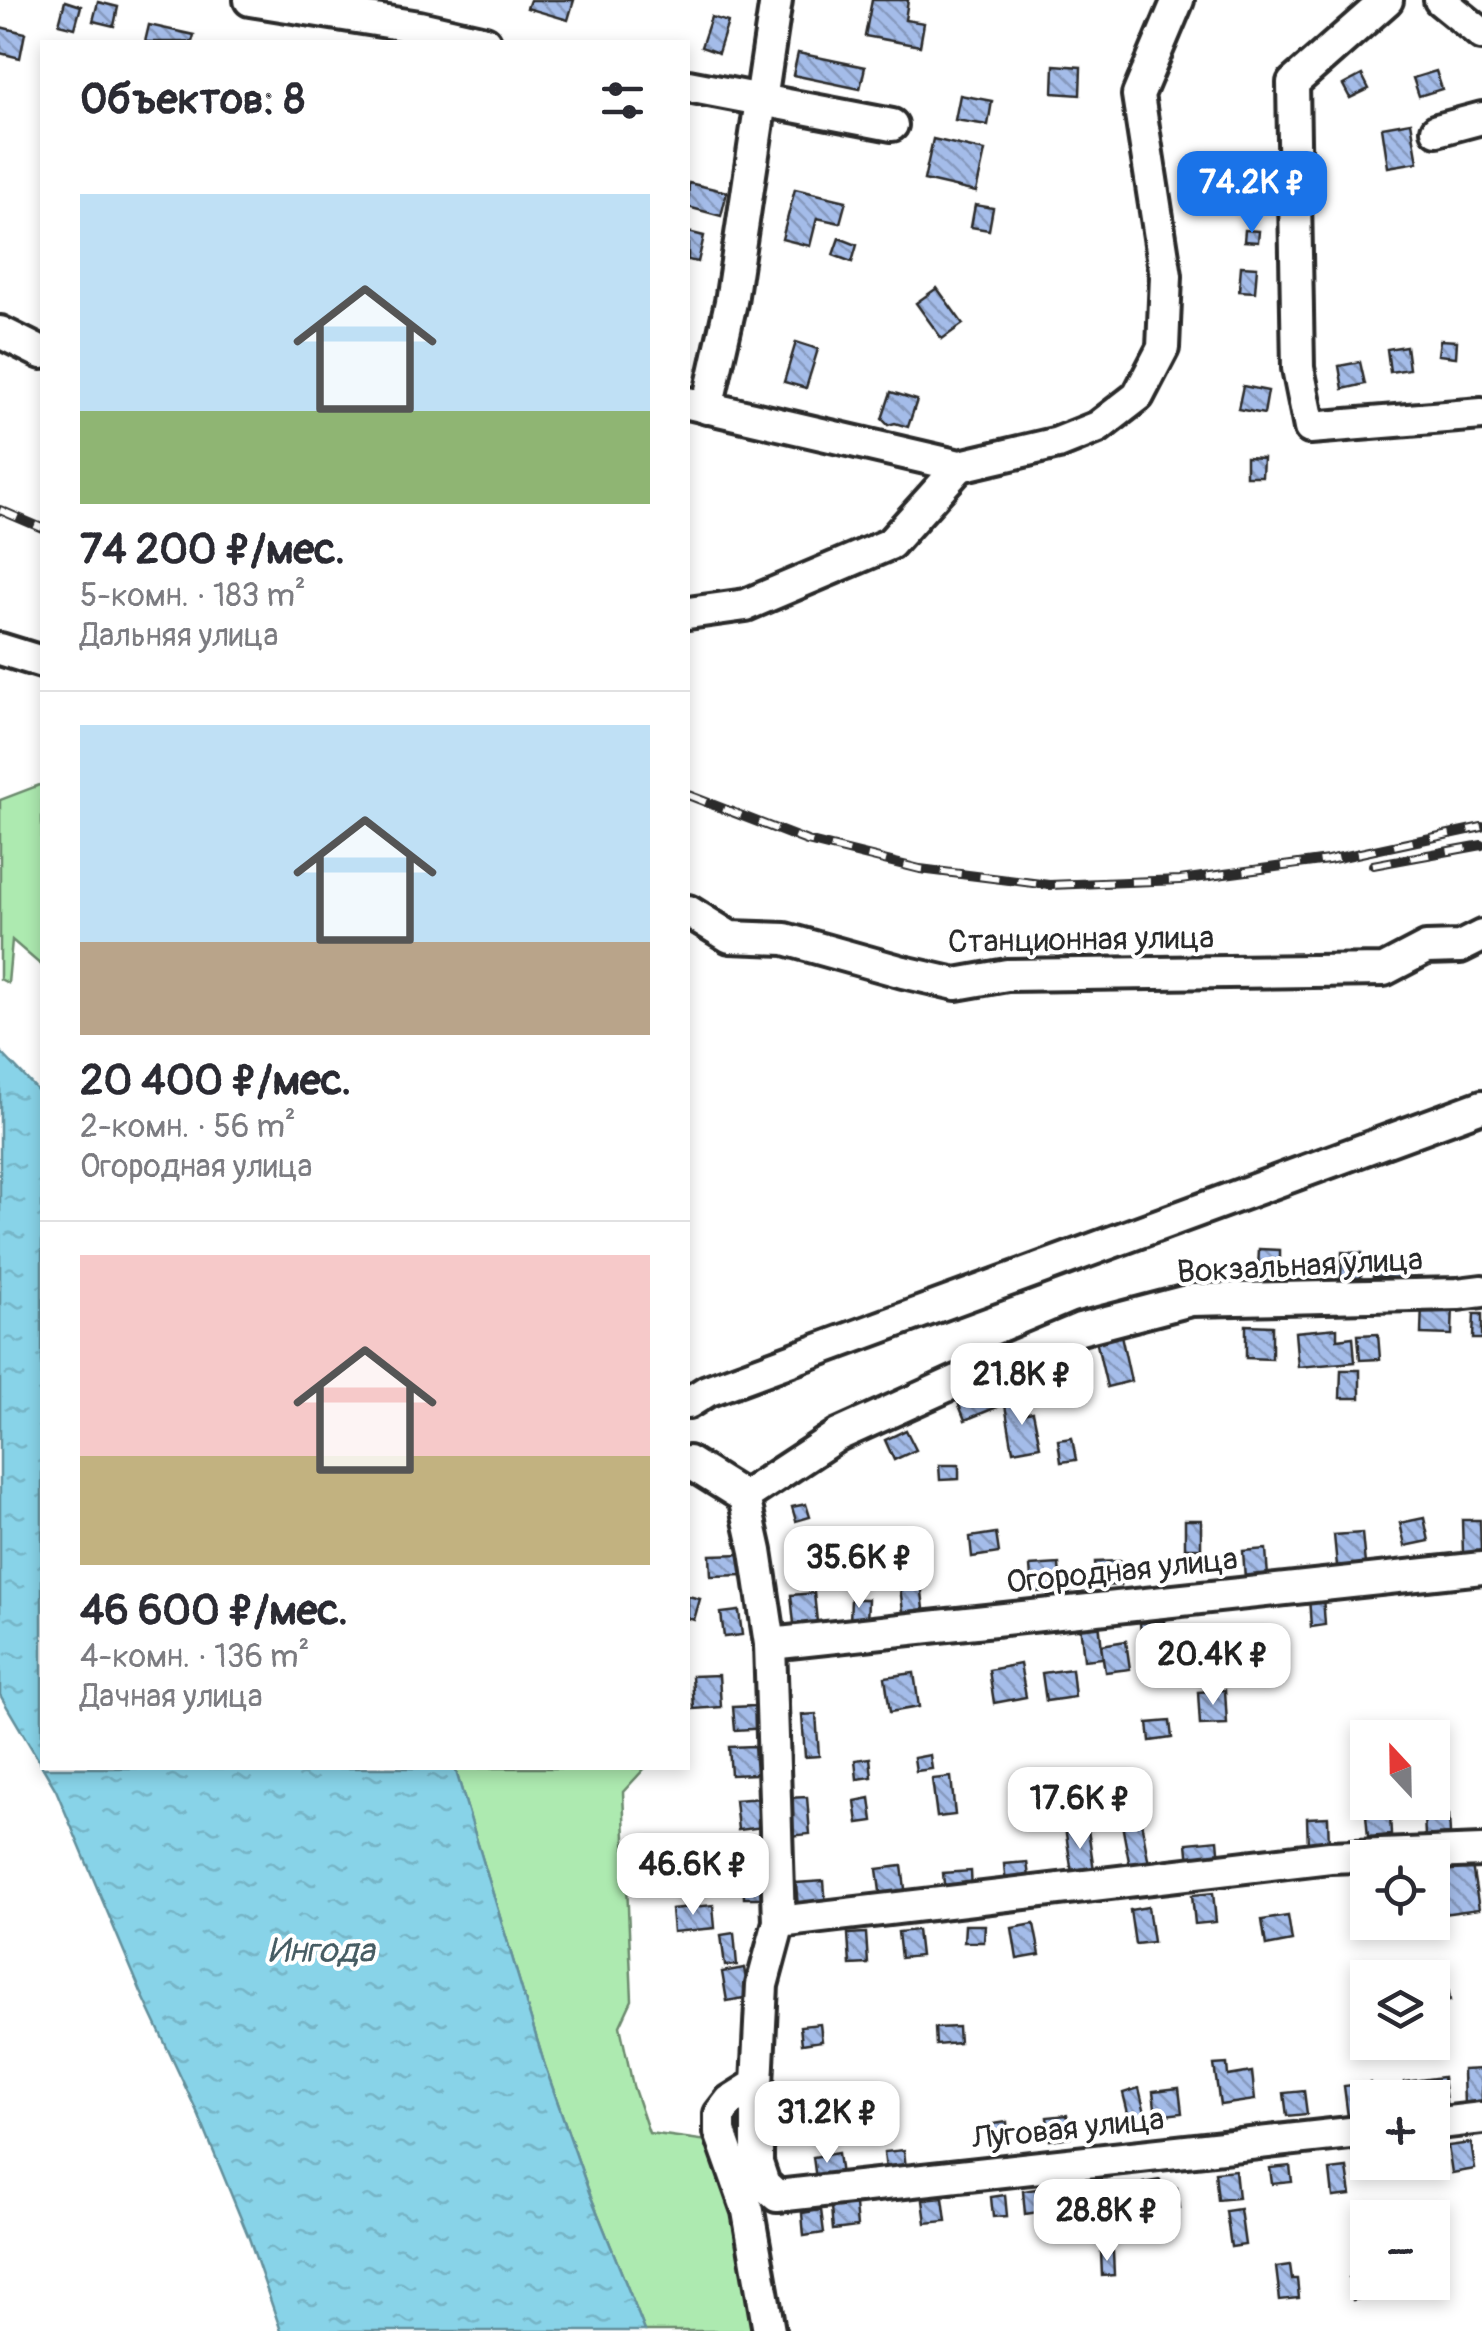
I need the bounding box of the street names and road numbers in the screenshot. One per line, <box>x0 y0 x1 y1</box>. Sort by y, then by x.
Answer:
street label: Станционная улица <box>947 918 1215 962</box>
street label: Вокзальная улица <box>1176 1240 1424 1292</box>
street label: Огородная улица <box>1004 1539 1240 1603</box>
street label: Луговая улица <box>969 2099 1166 2159</box>

